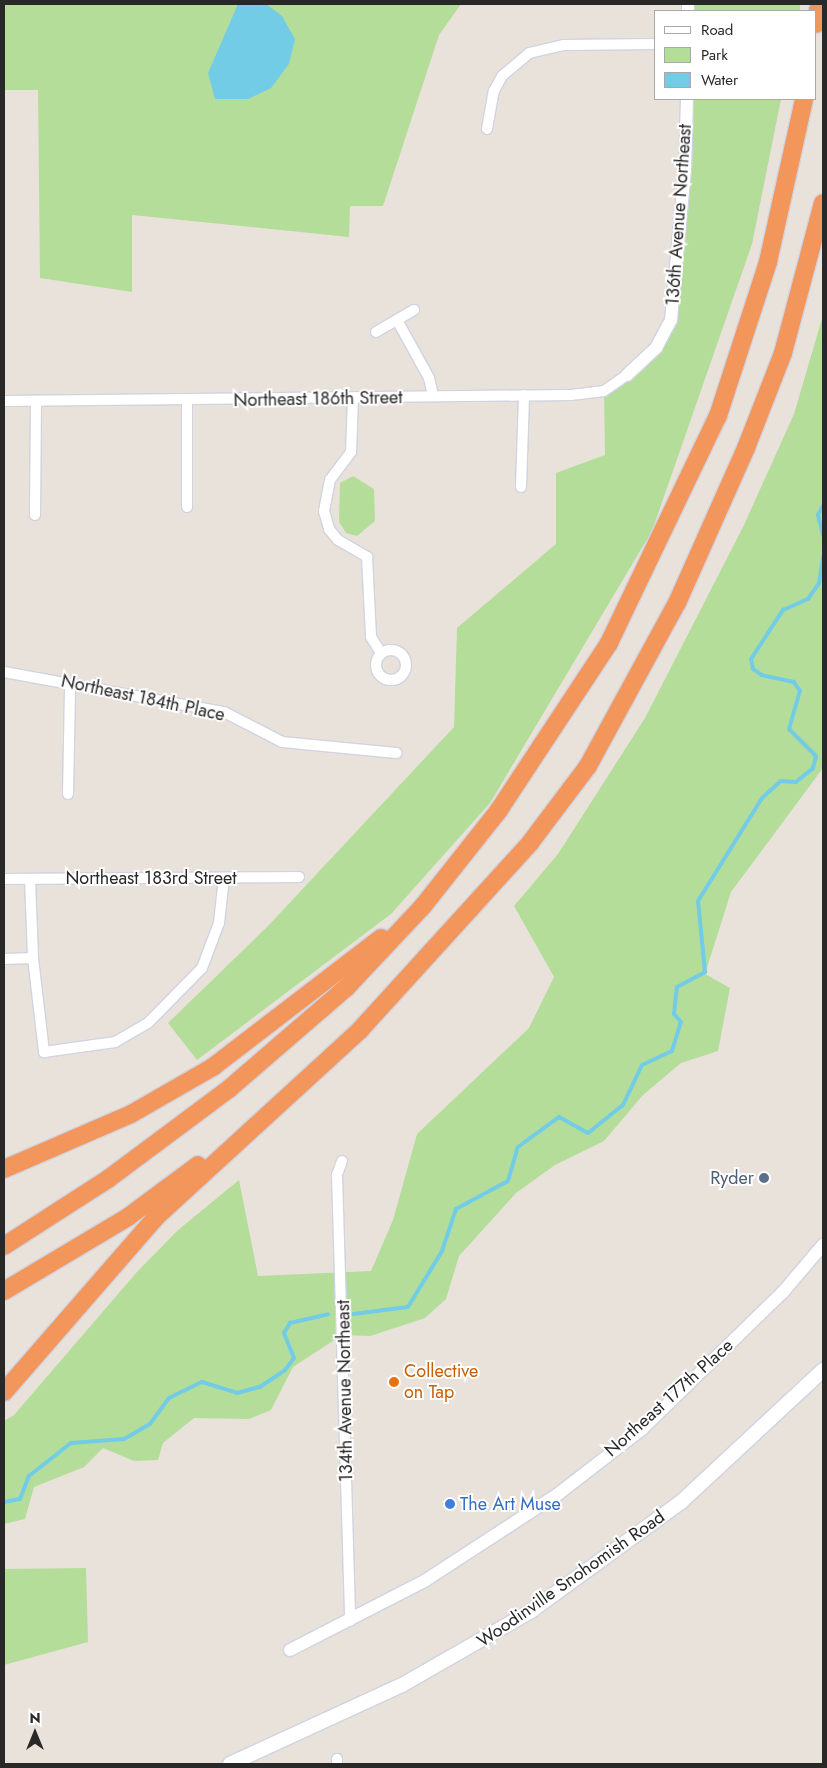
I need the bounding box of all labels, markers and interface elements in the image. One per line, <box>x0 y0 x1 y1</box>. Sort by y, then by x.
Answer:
legend <box>654 10 817 100</box>
text: Road <box>701 19 733 41</box>
text: Park <box>701 44 728 66</box>
text: Water <box>701 69 738 91</box>
street label: 136th Avenue Northeast <box>662 123 696 307</box>
street label: Northeast 186th Street <box>233 387 403 411</box>
street label: Northeast 184th Place <box>59 670 227 726</box>
street label: Northeast 183rd Street <box>65 867 237 889</box>
place label: Ryder <box>710 1167 754 1189</box>
marker: Ryder <box>758 1172 770 1184</box>
street label: 134th Avenue Northeast <box>333 1300 357 1482</box>
street label: Northeast 177th Place <box>600 1335 738 1461</box>
place label: Collective on Tap <box>404 1361 478 1404</box>
marker: Collective on Tap <box>388 1376 400 1388</box>
place label: The Art Muse <box>460 1493 561 1515</box>
marker: The Art Muse <box>444 1498 456 1510</box>
street label: Woodinville Snohomish Road <box>473 1506 669 1652</box>
north arrow <box>10 1708 60 1758</box>
text: N <box>29 1708 41 1728</box>

